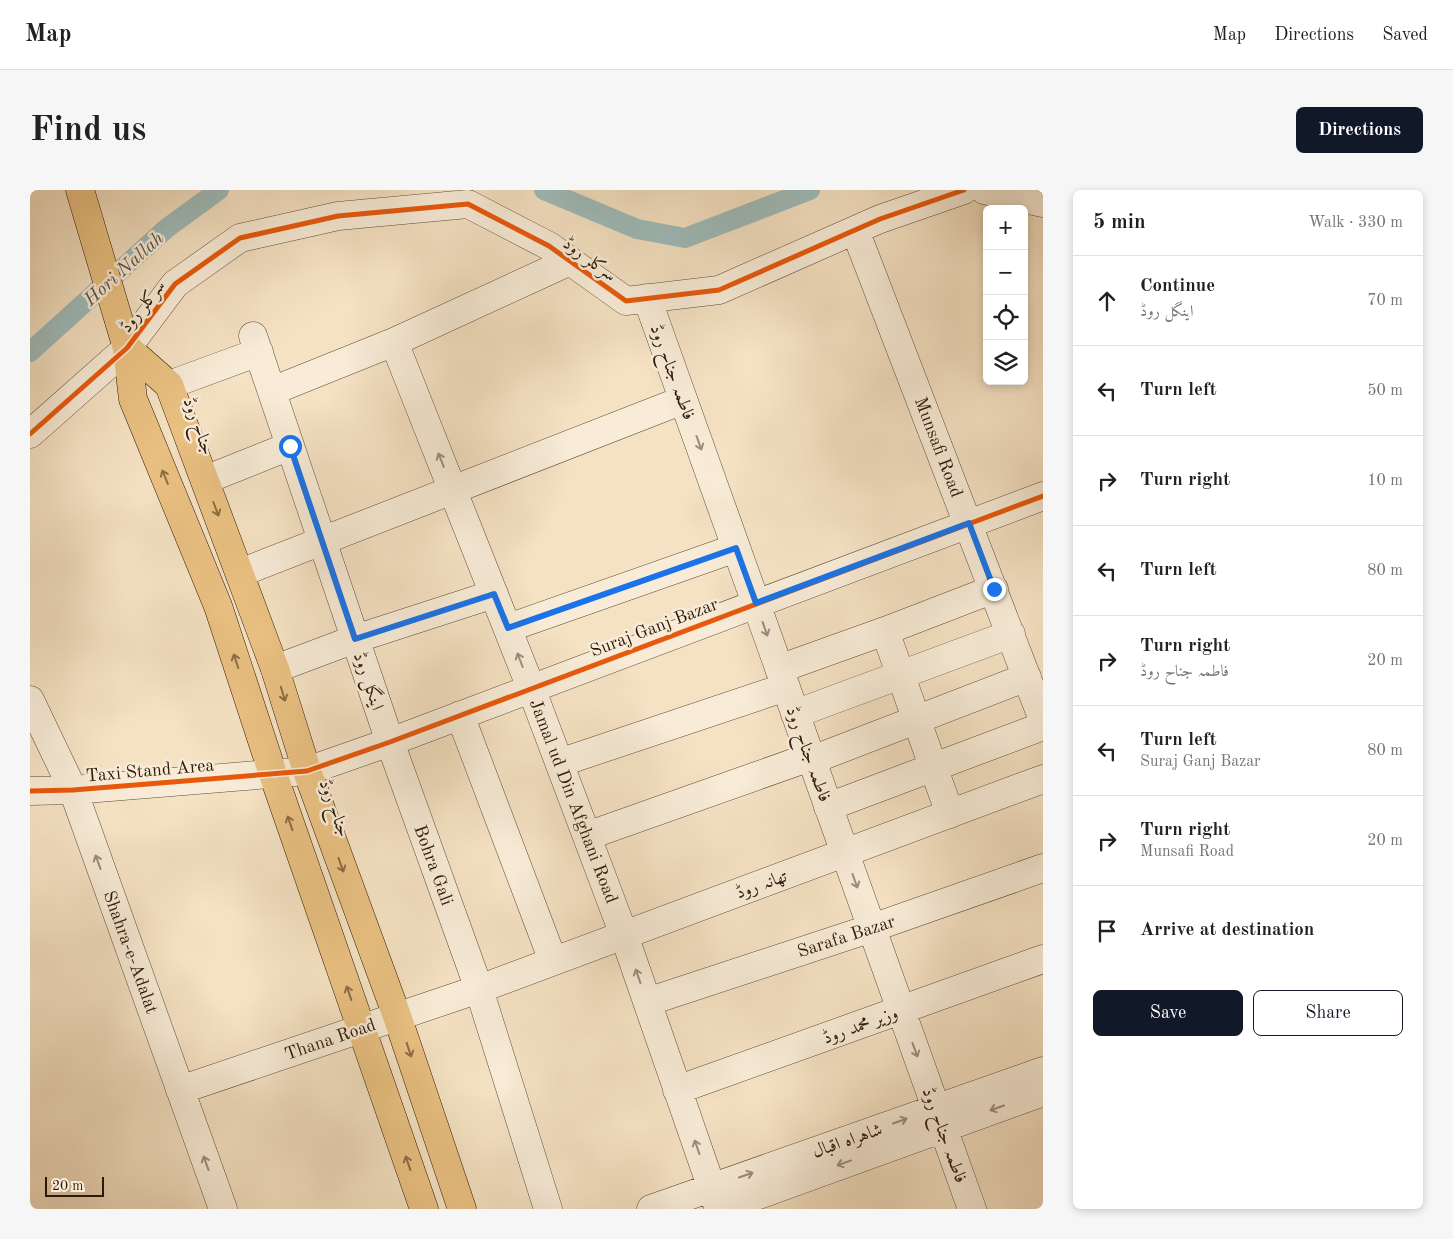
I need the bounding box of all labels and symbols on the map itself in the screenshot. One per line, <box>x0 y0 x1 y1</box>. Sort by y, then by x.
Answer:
water label: Hori Nallah <box>80 229 168 311</box>
street label: سرکلر روڈ <box>558 233 621 287</box>
street label: سرکلر روڈ <box>115 276 170 338</box>
street label: فاطمہ جناح روڈ <box>641 322 700 425</box>
street label: جناح روڈ <box>174 395 219 460</box>
street label: Munsafi Road <box>911 395 965 500</box>
route start <box>279 435 302 458</box>
one-way arrow <box>695 435 704 450</box>
one-way arrow <box>436 453 445 468</box>
one-way arrow <box>160 470 169 485</box>
one-way arrow <box>212 501 221 516</box>
route end <box>983 578 1006 601</box>
street label: Suraj Ganj Bazar <box>588 595 722 661</box>
one-way arrow <box>761 621 770 636</box>
street label: اینگل روڈ <box>348 649 390 713</box>
one-way arrow <box>515 653 525 668</box>
one-way arrow <box>231 654 240 669</box>
one-way arrow <box>279 686 289 702</box>
street label: Jamal ud Din Afghani Road <box>526 697 620 906</box>
street label: فاطمہ جناح روڈ <box>777 704 836 807</box>
street label: Taxi Stand Area <box>85 756 215 786</box>
street label: جناح روڈ <box>310 777 355 842</box>
one-way arrow <box>285 816 294 831</box>
street label: Bohra Gali <box>410 823 456 908</box>
one-way arrow <box>93 855 102 870</box>
one-way arrow <box>337 856 346 872</box>
street label: تھانہ روڈ <box>733 865 790 903</box>
one-way arrow <box>851 873 860 888</box>
street label: Shahra-e-Adalat <box>99 888 161 1016</box>
street label: Sarafa Bazar <box>795 912 898 961</box>
one-way arrow <box>633 969 643 985</box>
one-way arrow <box>344 986 353 1001</box>
street label: وزیر محمد روڈ <box>820 1002 901 1049</box>
street label: Thana Road <box>282 1016 378 1064</box>
one-way arrow <box>405 1042 414 1058</box>
one-way arrow <box>911 1042 920 1058</box>
street label: فاطمہ جناح روڈ <box>913 1085 972 1188</box>
one-way arrow <box>990 1104 1005 1113</box>
one-way arrow <box>891 1116 907 1125</box>
street label: شاہراہ اقبال <box>810 1121 885 1163</box>
one-way arrow <box>692 1139 701 1155</box>
one-way arrow <box>201 1156 210 1171</box>
one-way arrow <box>403 1156 412 1171</box>
one-way arrow <box>837 1159 852 1168</box>
one-way arrow <box>738 1170 754 1179</box>
scale bar <box>45 1174 104 1197</box>

